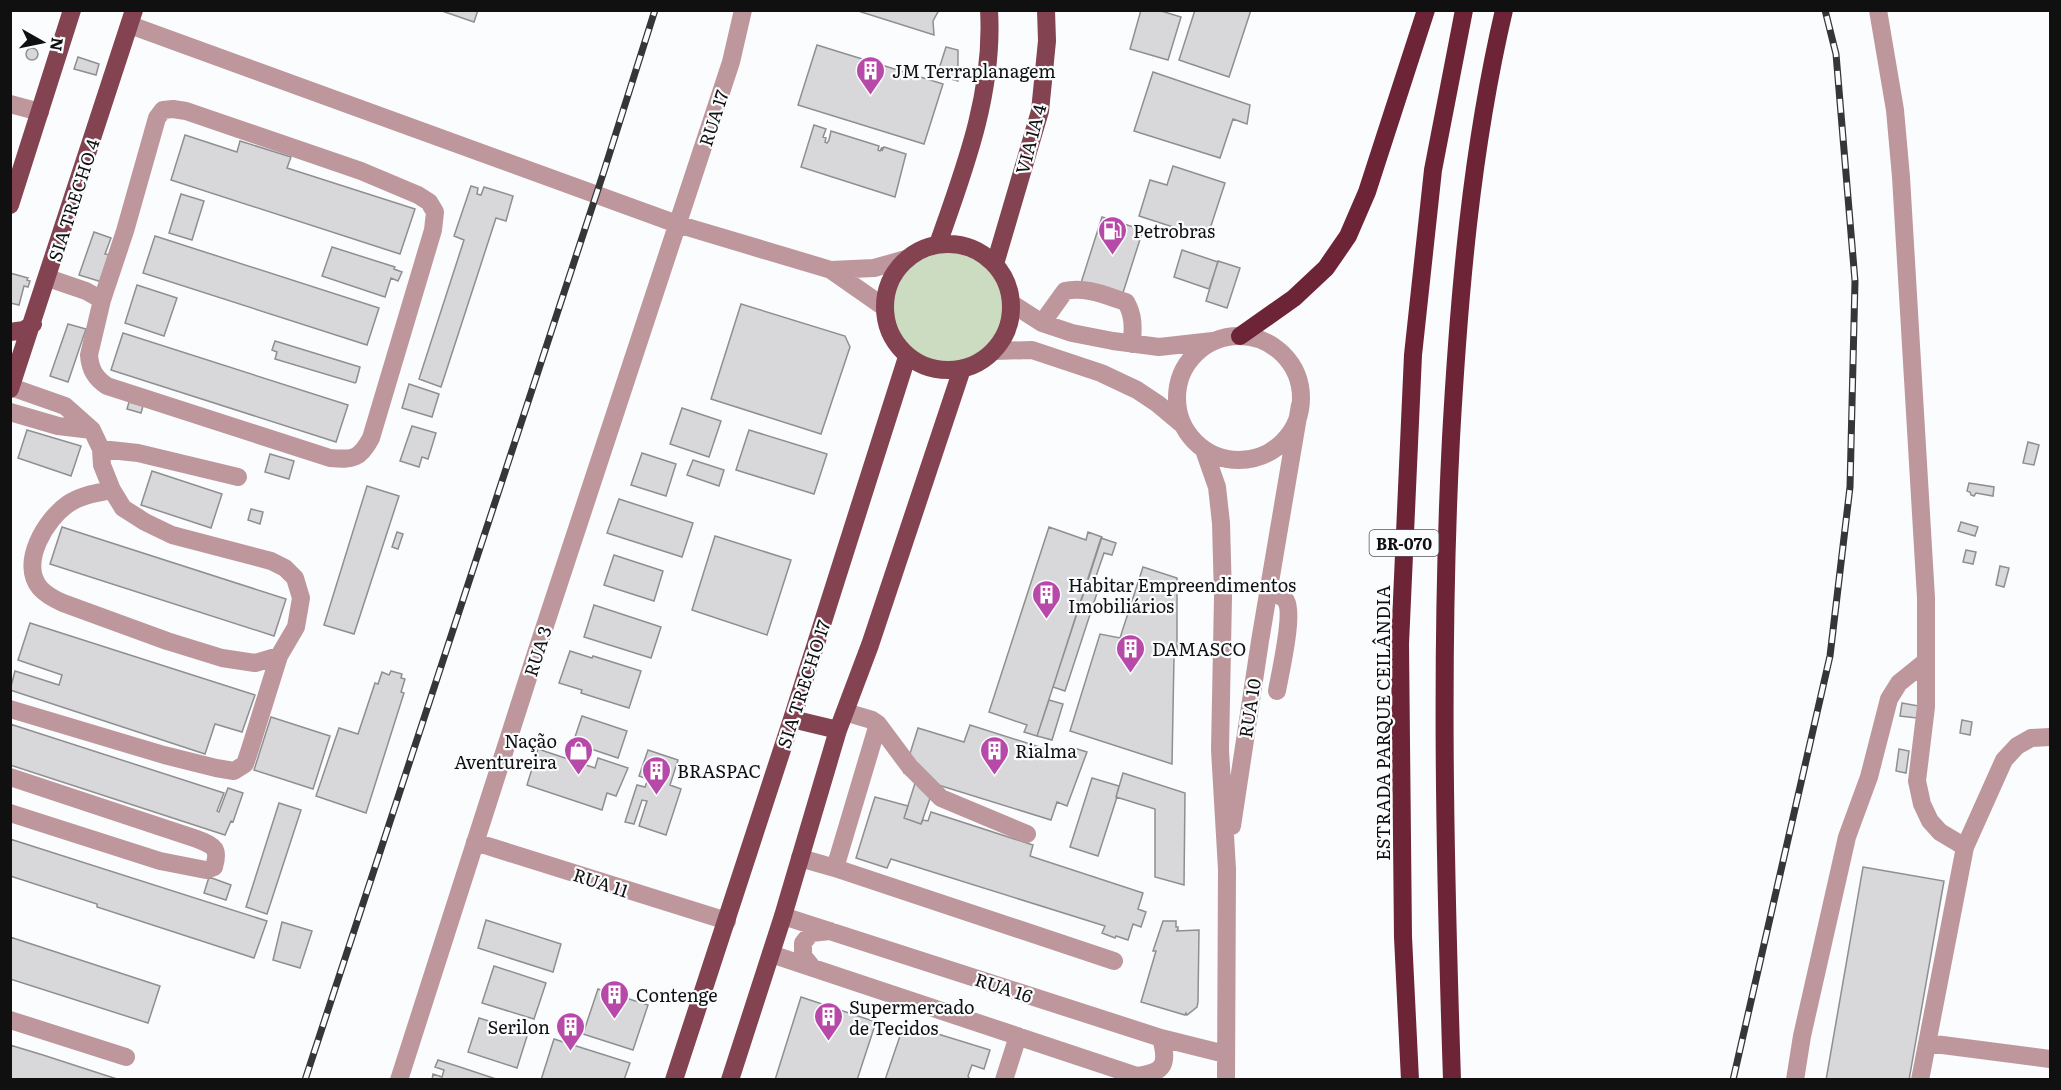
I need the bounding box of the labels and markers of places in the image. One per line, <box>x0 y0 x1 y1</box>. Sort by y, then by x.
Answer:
building icon: JM Terraplanagem <box>855 54 887 96</box>
place label: JM Terraplanagem <box>892 57 1056 84</box>
fuel station icon: Petrobras <box>1096 214 1128 256</box>
place label: Petrobras <box>1133 217 1215 244</box>
place label: Habitar Empreendimentos Imobiliários <box>1068 571 1296 619</box>
building icon: Habitar Empreendimentos Imobiliários <box>1031 578 1063 620</box>
building icon: DAMASCO <box>1115 632 1147 674</box>
place label: DAMASCO <box>1152 635 1246 662</box>
place label: Nação Aventureira <box>454 727 557 775</box>
shop icon: Nação Aventureira <box>562 734 594 776</box>
building icon: Rialma <box>978 734 1010 776</box>
place label: Rialma <box>1015 737 1077 764</box>
building icon: BRASPAC <box>640 754 672 796</box>
place label: BRASPAC <box>677 757 761 784</box>
building icon: Contenge <box>599 978 631 1020</box>
place label: Contenge <box>636 981 718 1008</box>
place label: Supermercado de Tecidos <box>849 993 975 1041</box>
building icon: Supermercado de Tecidos <box>812 1000 844 1042</box>
building icon: Serilon <box>555 1010 587 1052</box>
place label: Serilon <box>487 1013 550 1040</box>

